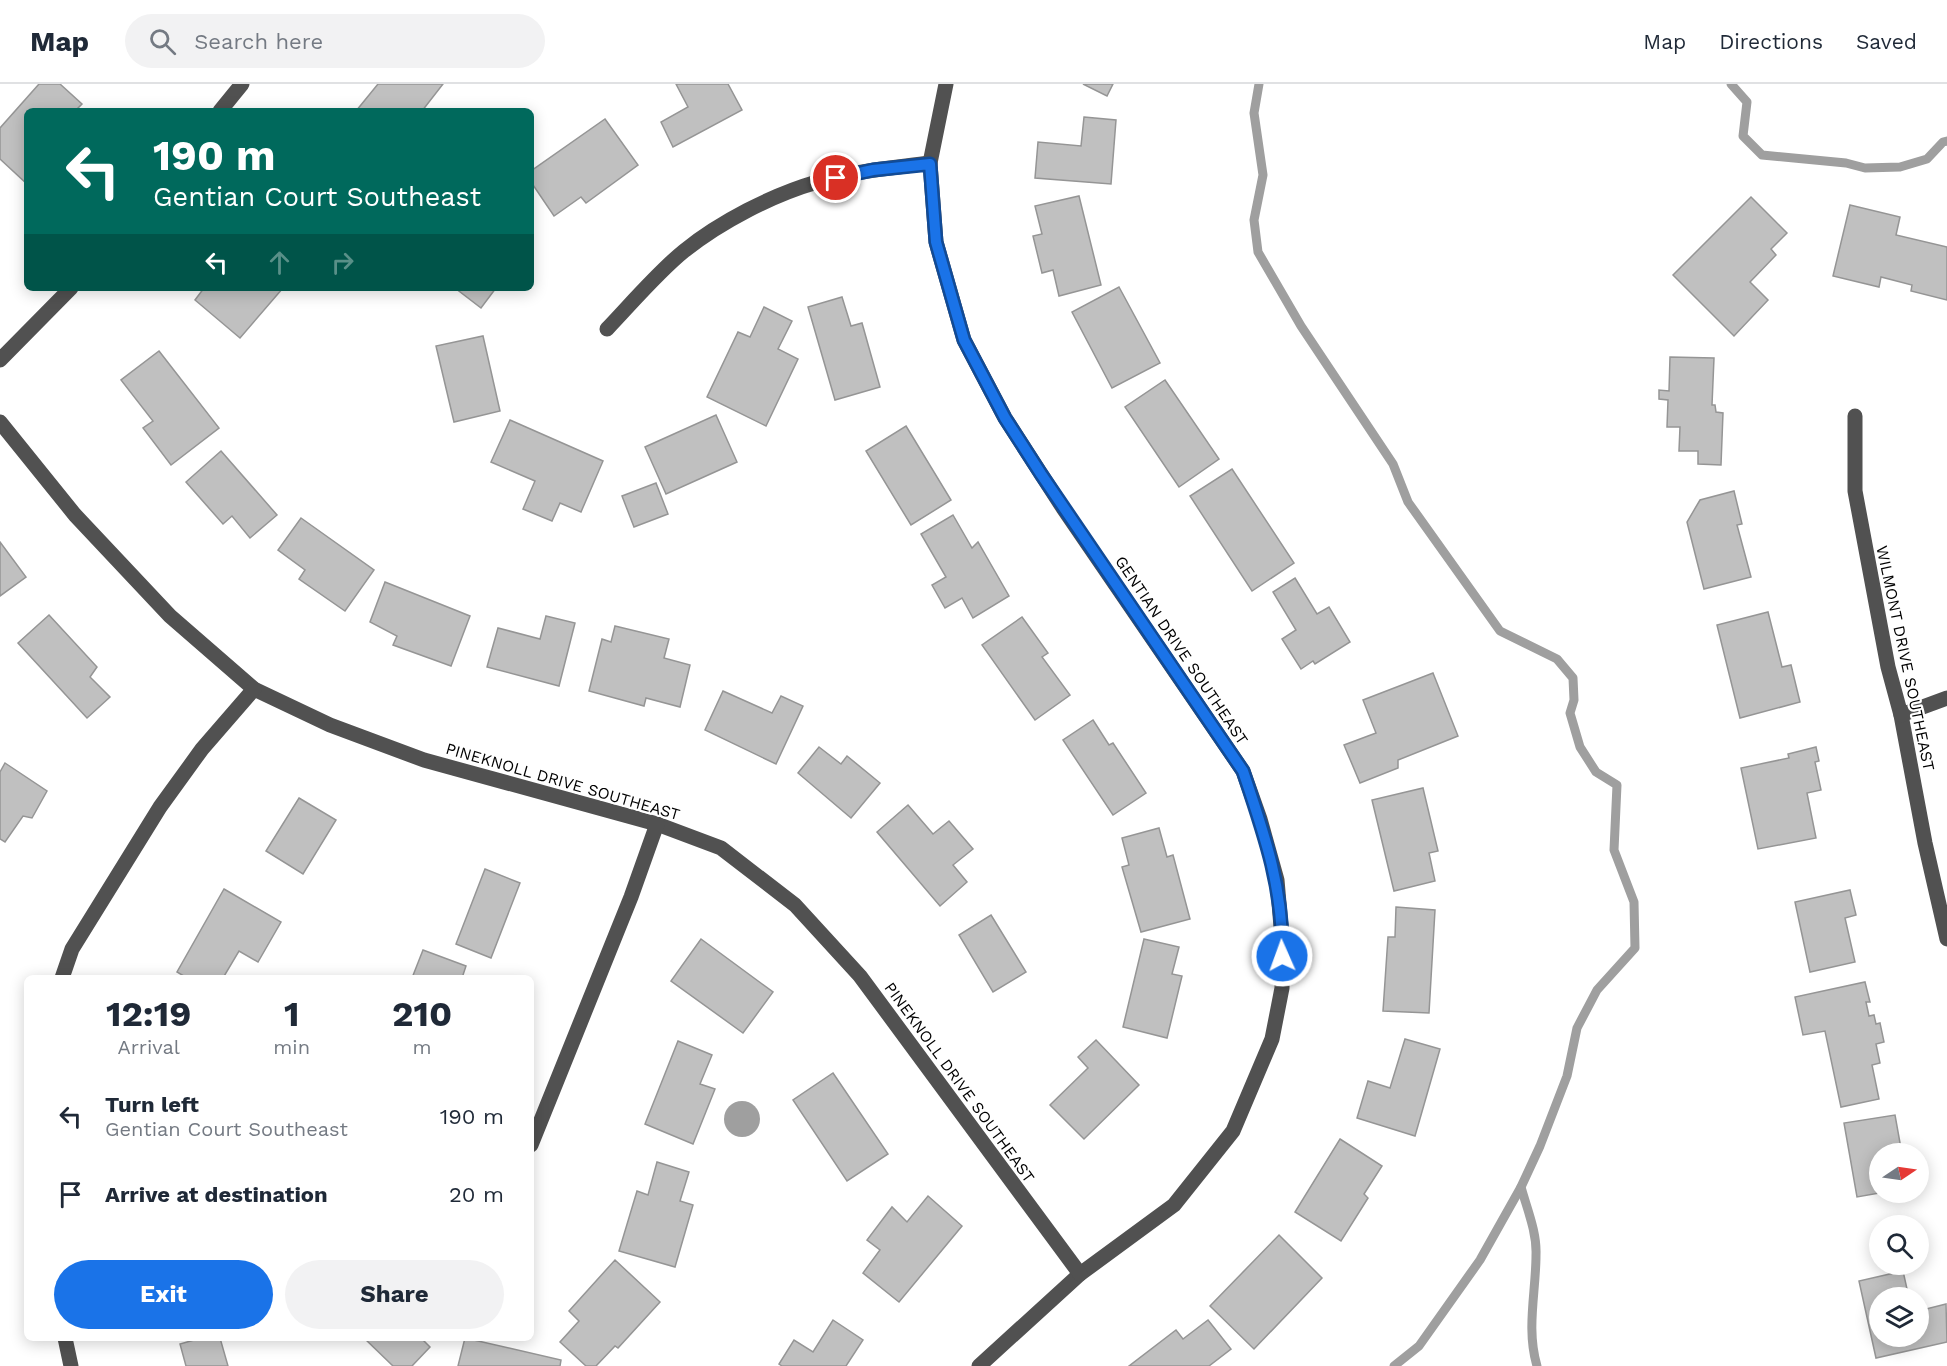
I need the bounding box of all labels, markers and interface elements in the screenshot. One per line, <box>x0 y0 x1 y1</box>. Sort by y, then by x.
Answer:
search box <box>125 14 545 68</box>
text: Map <box>30 25 89 58</box>
icon: search <box>146 25 179 58</box>
text: Search here <box>194 29 323 54</box>
text: Map <box>1643 29 1686 54</box>
text: Directions <box>1719 29 1823 54</box>
text: Saved <box>1856 29 1917 54</box>
text: 190 m <box>153 131 276 180</box>
icon: left <box>54 132 132 210</box>
pin <box>810 152 861 203</box>
icon: arrive <box>819 161 852 194</box>
text: Gentian Court Southeast <box>153 181 481 213</box>
icon: left <box>200 246 233 279</box>
icon: ahead <box>263 246 296 279</box>
icon: right <box>326 246 359 279</box>
street label: WILMONT DRIVE SOUTHEAST <box>1872 544 1939 773</box>
street label: GENTIAN DRIVE SOUTHEAST <box>1111 552 1252 749</box>
street label: PINEKNOLL DRIVE SOUTHEAST <box>444 739 682 824</box>
position arrow <box>1250 924 1314 988</box>
street label: PINEKNOLL DRIVE SOUTHEAST <box>881 978 1039 1186</box>
text: 12:19 <box>106 993 191 1035</box>
text: 1 <box>284 993 299 1035</box>
text: 210 <box>392 993 452 1035</box>
text: Arrival <box>117 1035 180 1059</box>
text: min <box>273 1035 310 1059</box>
text: m <box>412 1035 432 1059</box>
text: Turn left <box>105 1092 199 1117</box>
icon: left <box>54 1100 87 1133</box>
text: 190 m <box>440 1104 504 1129</box>
text: Gentian Court Southeast <box>105 1117 348 1141</box>
north arrow <box>1869 1143 1929 1203</box>
map controls <box>1869 1143 1929 1347</box>
icon: arrive <box>54 1178 87 1211</box>
text: Arrive at destination <box>105 1182 328 1207</box>
text: 20 m <box>449 1182 504 1207</box>
button: search <box>1869 1215 1929 1275</box>
button: Exit <box>54 1260 273 1329</box>
button: Share <box>285 1260 504 1329</box>
button: layers <box>1869 1287 1929 1347</box>

